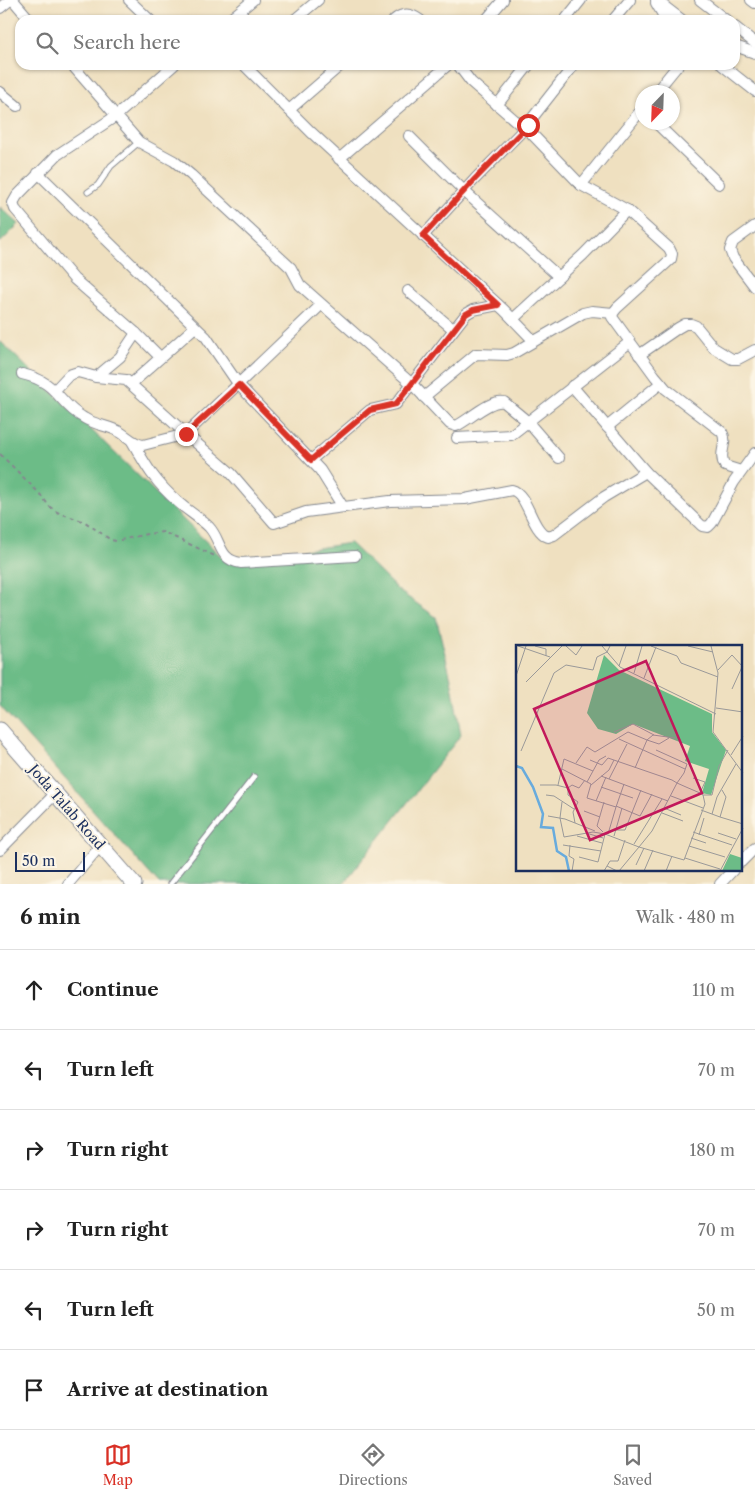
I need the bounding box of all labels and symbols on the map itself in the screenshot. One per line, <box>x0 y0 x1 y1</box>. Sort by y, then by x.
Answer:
north arrow <box>635 85 680 130</box>
route start <box>517 114 540 137</box>
route end <box>175 423 198 446</box>
inset map <box>516 645 742 872</box>
street label: Joda Talab Road <box>24 759 109 854</box>
scale bar <box>15 849 85 872</box>

